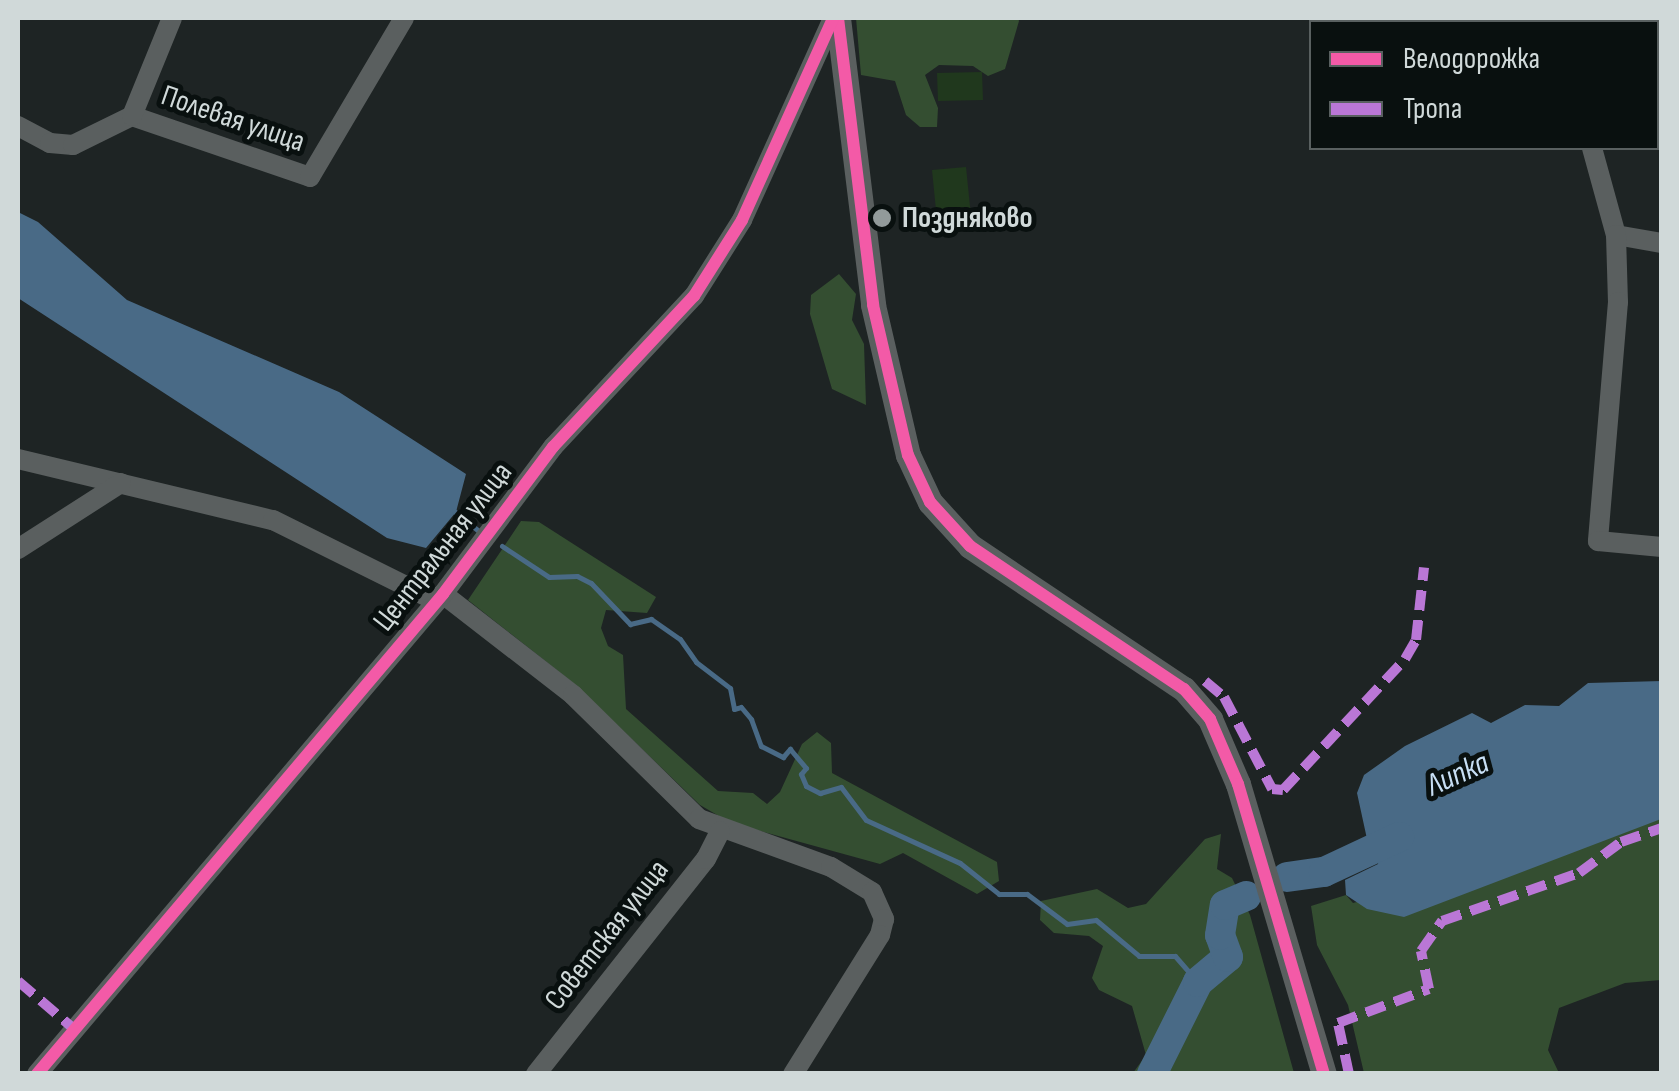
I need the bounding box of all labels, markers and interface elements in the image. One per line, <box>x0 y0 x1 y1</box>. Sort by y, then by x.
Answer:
legend <box>1309 20 1659 150</box>
text: Велодорожка <box>1403 41 1540 77</box>
street label: Полевая улица <box>157 78 309 160</box>
text: Тропа <box>1403 91 1462 127</box>
place label: Поздняково <box>902 200 1033 236</box>
marker: Поздняково <box>871 207 893 229</box>
street label: Центральная улица <box>366 455 520 639</box>
water label: Липка <box>1421 744 1495 806</box>
street label: Советская улица <box>537 853 677 1017</box>

